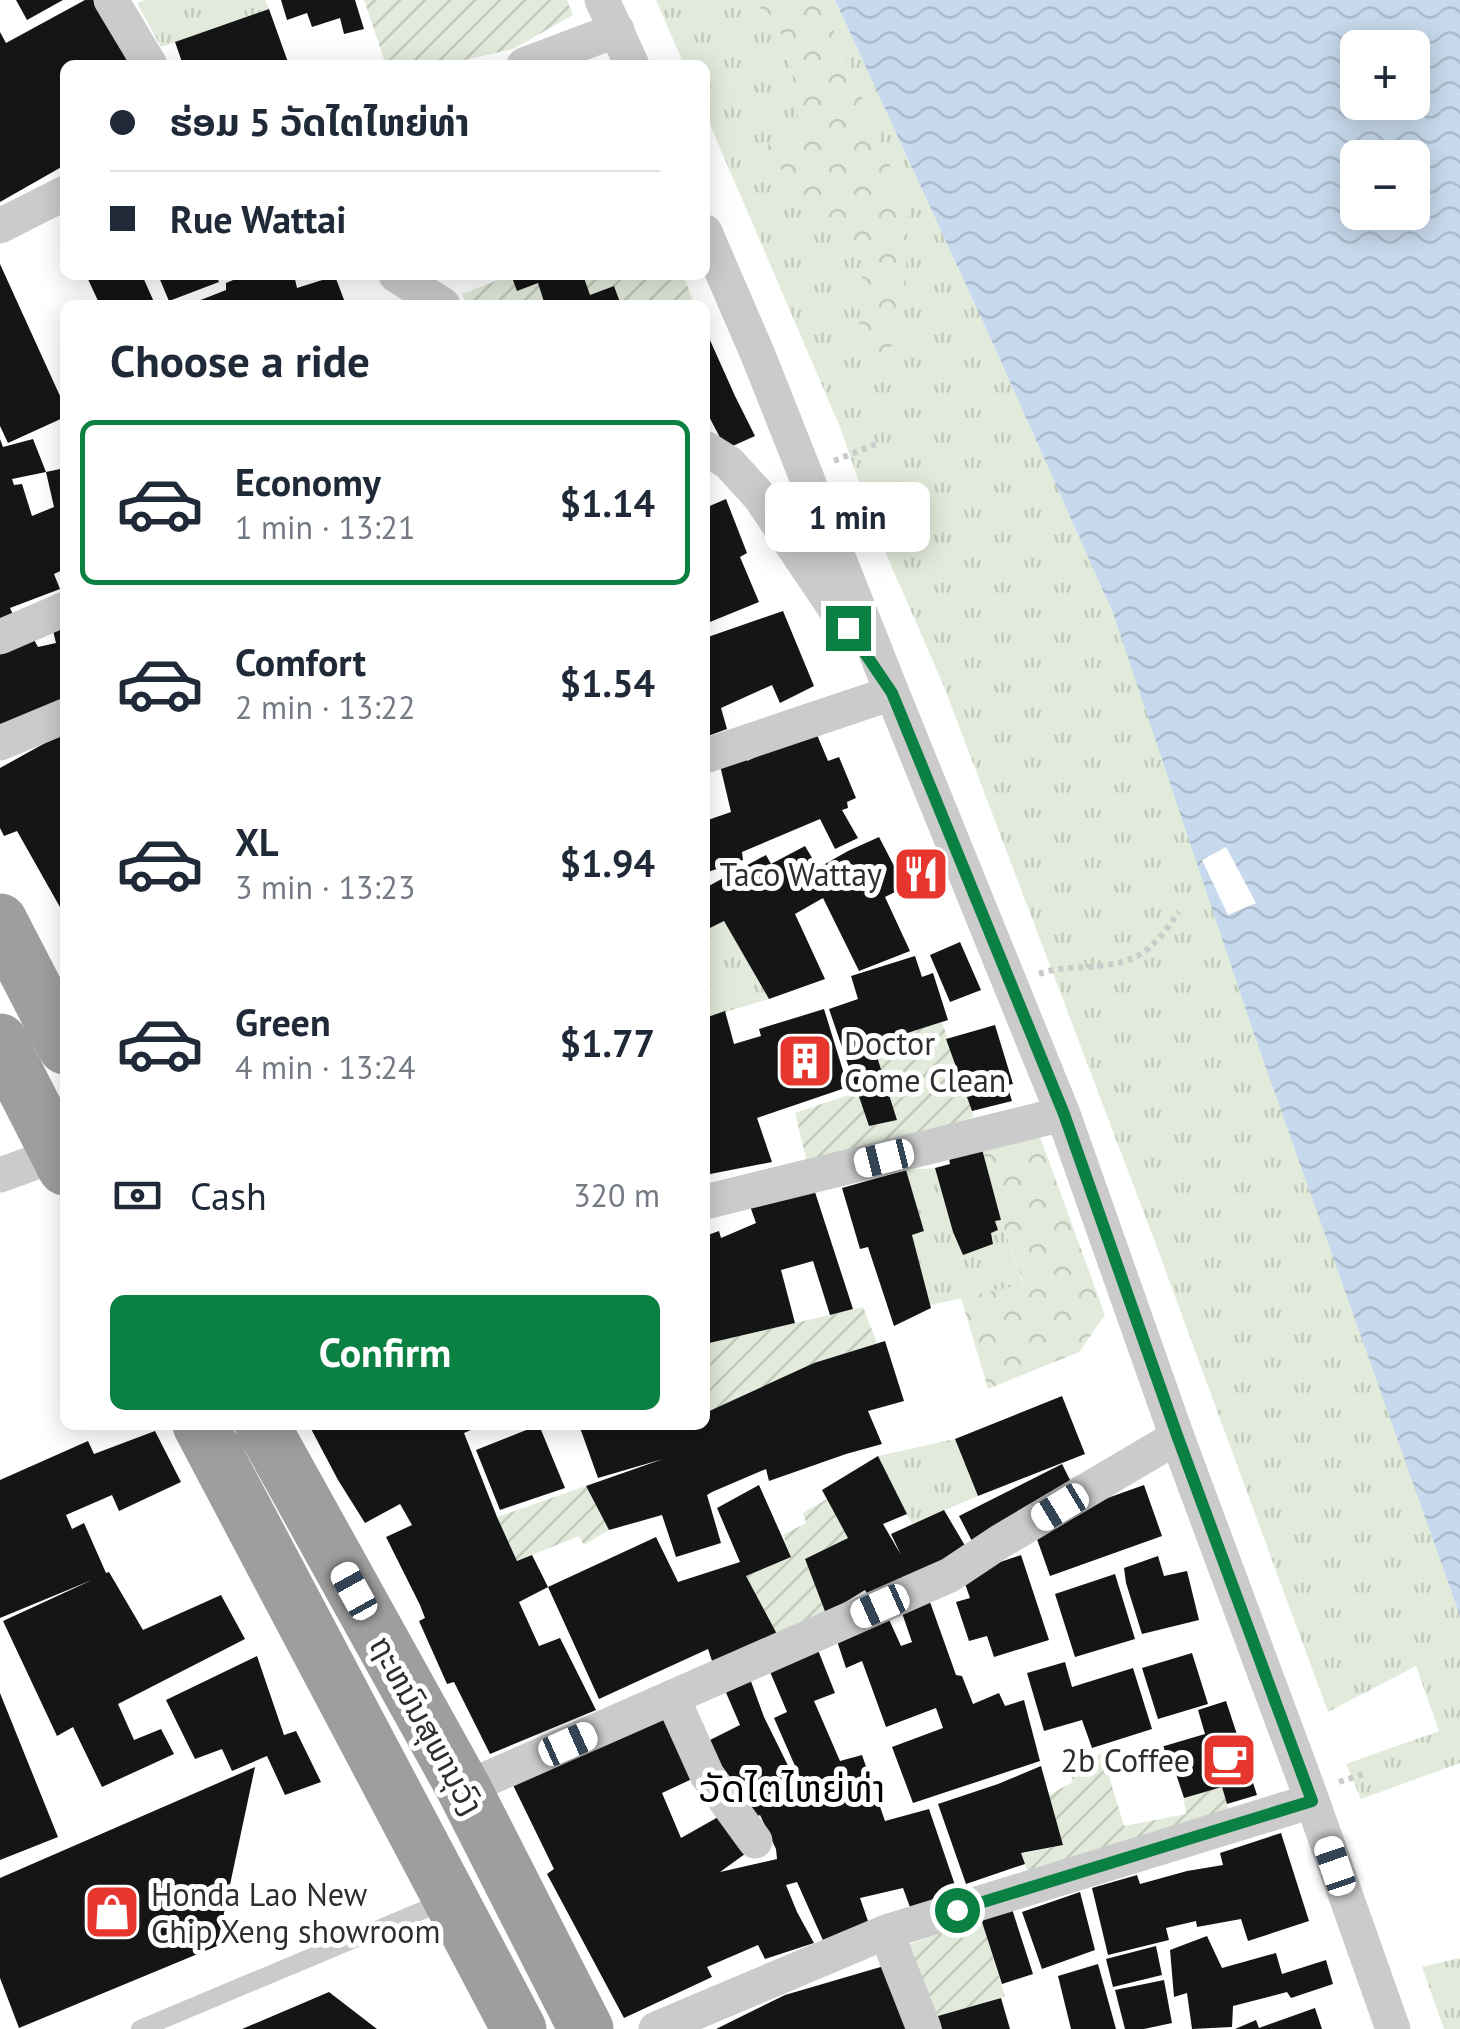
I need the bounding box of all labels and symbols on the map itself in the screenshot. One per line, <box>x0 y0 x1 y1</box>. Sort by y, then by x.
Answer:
callout: 1 min <box>766 483 930 553</box>
route end <box>826 606 871 651</box>
restaurant icon: Taco Wattay <box>891 844 951 904</box>
place label: Taco Wattay <box>719 853 882 895</box>
place label: Doctor Come Clean <box>844 1022 1006 1101</box>
building icon: Doctor Come Clean <box>775 1031 835 1091</box>
car <box>851 1136 917 1180</box>
car <box>1027 1479 1093 1535</box>
car <box>326 1557 382 1625</box>
car <box>846 1580 914 1632</box>
street label: ຖະຫນົນສຸພານຸວົງ <box>360 1628 493 1822</box>
car <box>534 1718 602 1770</box>
cafe icon: 2b Coffee <box>1199 1730 1259 1790</box>
place label: 2b Coffee <box>1061 1739 1190 1781</box>
district label: ວັດໄຕໄຫຍ່ທ່າ <box>699 1763 885 1812</box>
car <box>1311 1833 1359 1899</box>
place label: Honda Lao New Chip Xeng showroom <box>151 1873 440 1952</box>
shop icon: Honda Lao New Chip Xeng showroom <box>82 1882 142 1942</box>
route start <box>935 1888 980 1933</box>

